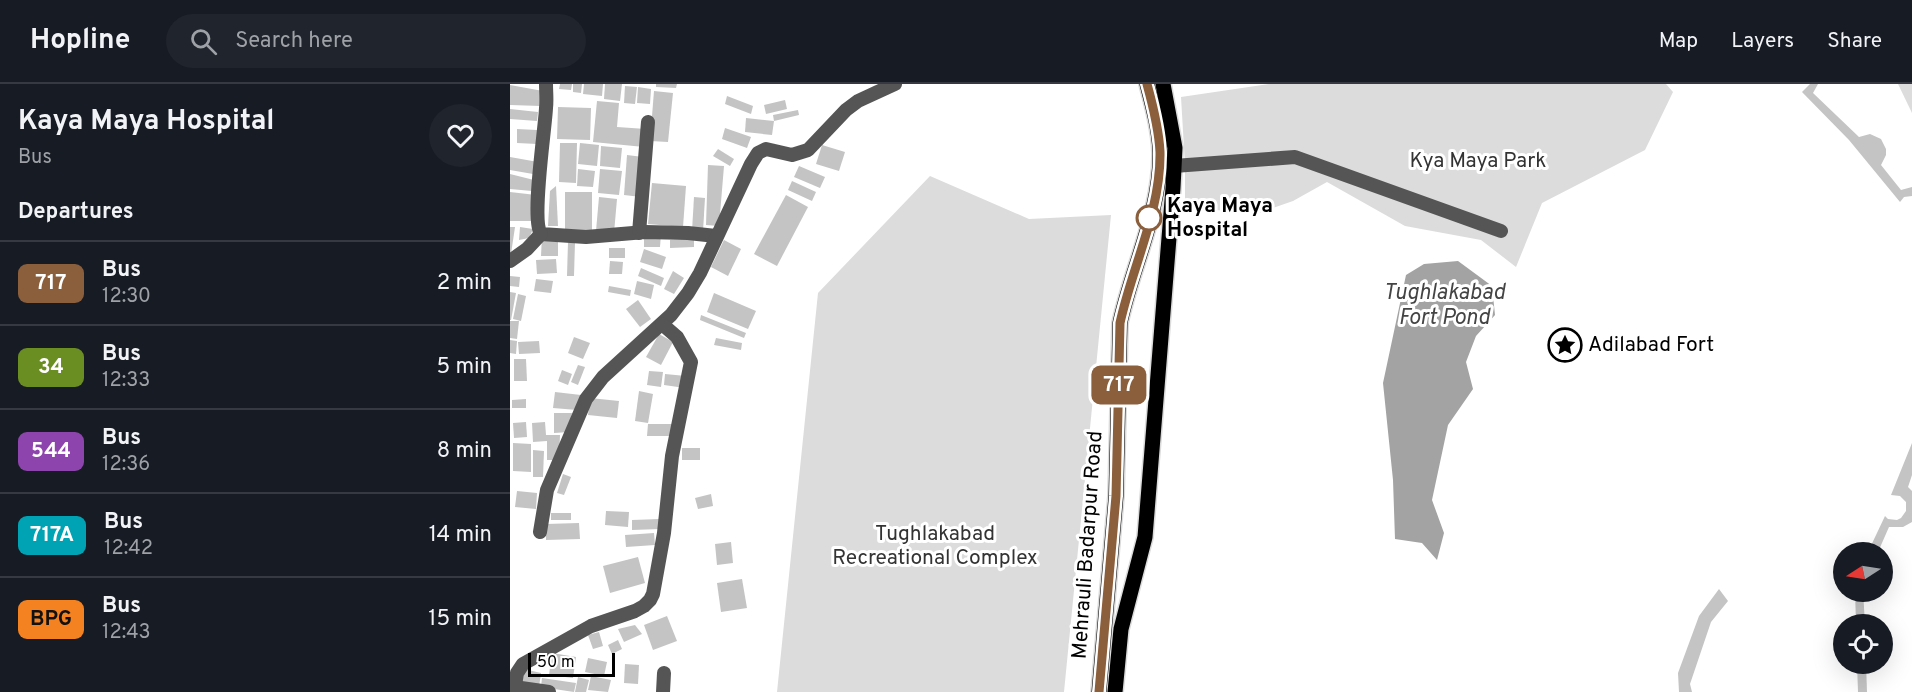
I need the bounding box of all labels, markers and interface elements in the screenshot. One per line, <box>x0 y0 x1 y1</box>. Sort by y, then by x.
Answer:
search box <box>166 14 586 68</box>
text: Hopline <box>30 23 130 59</box>
icon: search <box>187 25 220 58</box>
text: Search here <box>235 28 353 55</box>
text: Map <box>1659 28 1698 55</box>
text: Layers <box>1731 28 1794 55</box>
text: Share <box>1827 28 1882 55</box>
text: Kaya Maya Hospital <box>18 104 275 140</box>
button: heart <box>429 104 492 167</box>
text: Bus <box>18 145 52 171</box>
park label: Kya Maya Park <box>1410 148 1546 175</box>
place label: Kaya Maya Hospital <box>1167 193 1273 244</box>
text: Departures <box>18 199 134 226</box>
marker: Kaya Maya Hospital <box>1136 205 1162 231</box>
text: Bus <box>102 257 141 284</box>
text: 717 <box>35 270 67 297</box>
text: 2 min <box>437 270 492 297</box>
water label: Tughlakabad Fort Pond <box>1383 280 1507 332</box>
text: 12:30 <box>102 284 151 310</box>
place icon: Adilabad Fort <box>1547 327 1583 363</box>
place label: Adilabad Fort <box>1588 332 1714 359</box>
text: Bus <box>102 341 141 368</box>
text: 34 <box>38 354 64 381</box>
text: 5 min <box>437 354 492 381</box>
line badge: 717 <box>1084 366 1154 404</box>
text: 12:33 <box>102 368 150 394</box>
text: 717 <box>1103 372 1135 399</box>
text: Bus <box>102 425 141 452</box>
street label: Mehrauli Badarpur Road <box>1067 430 1109 660</box>
text: 544 <box>31 438 71 465</box>
text: 8 min <box>437 438 492 465</box>
text: 12:36 <box>102 452 150 478</box>
text: Bus <box>104 509 143 536</box>
park label: Tughlakabad Recreational Complex <box>832 521 1038 572</box>
text: 717A <box>30 522 74 549</box>
text: 14 min <box>429 522 492 549</box>
text: 12:42 <box>104 536 153 562</box>
north arrow <box>1833 542 1893 602</box>
map controls <box>1833 542 1893 674</box>
text: Bus <box>102 593 141 620</box>
text: BPG <box>30 606 72 633</box>
text: 15 min <box>428 606 492 633</box>
button: locate <box>1833 614 1893 674</box>
text: 12:43 <box>102 620 151 646</box>
scale bar <box>528 650 615 678</box>
text: 50 m <box>537 653 575 673</box>

